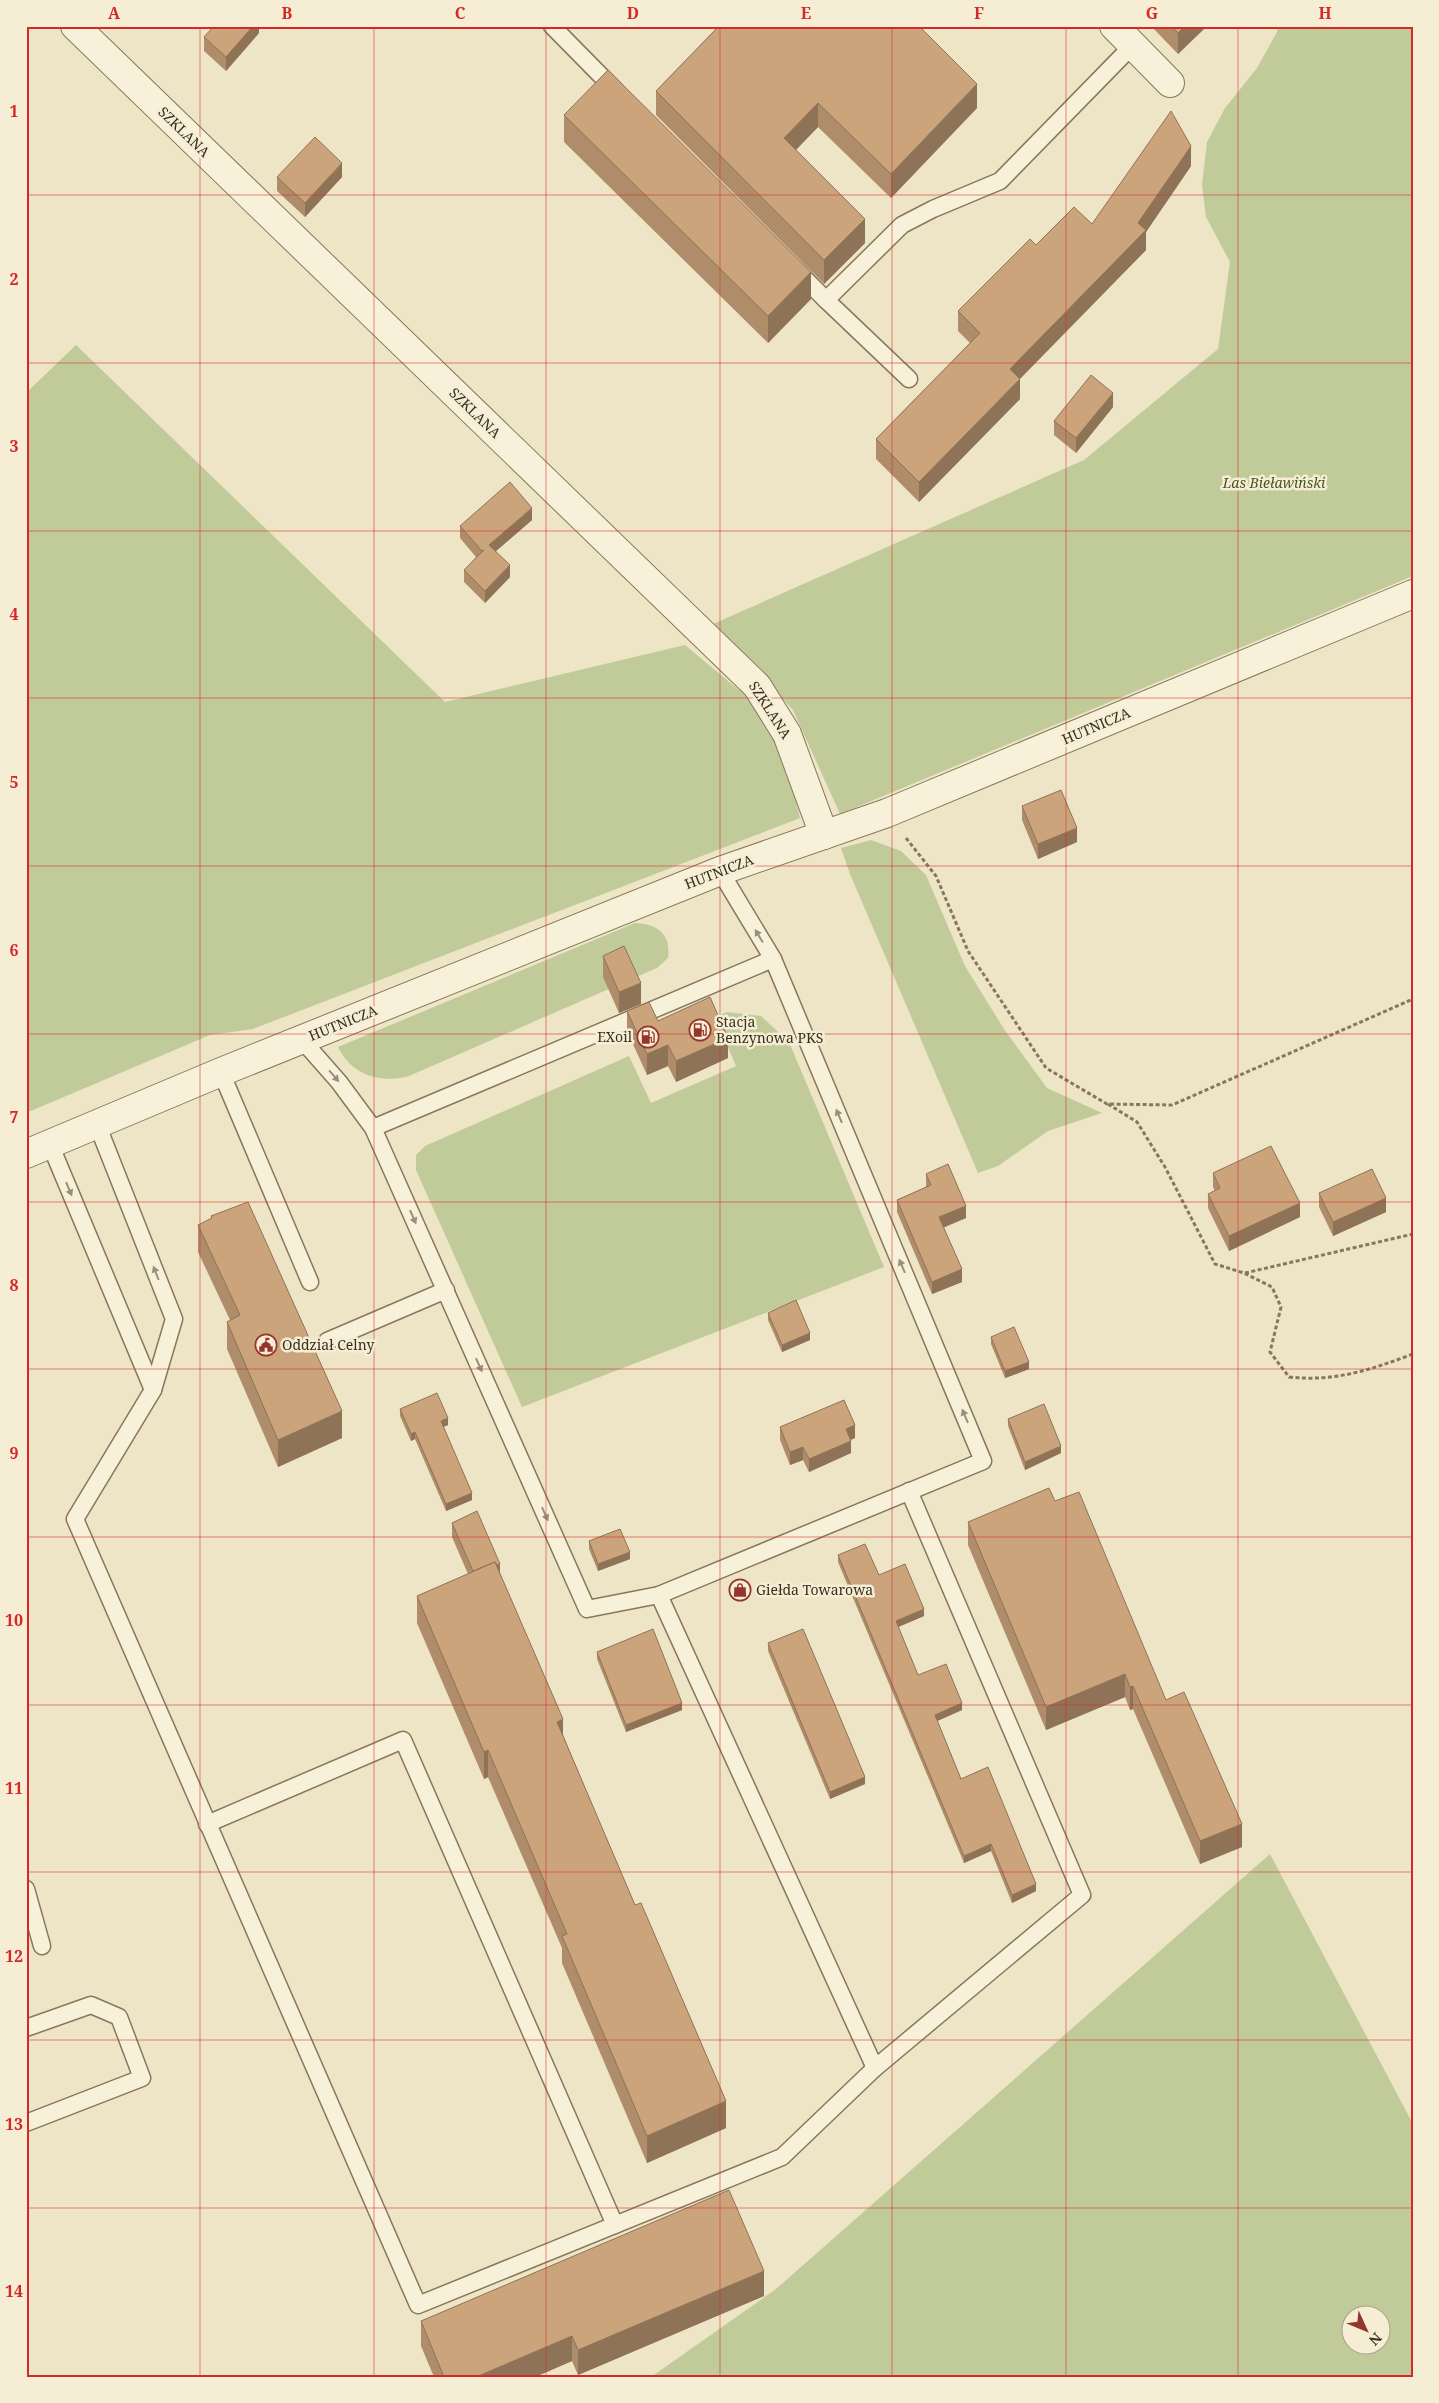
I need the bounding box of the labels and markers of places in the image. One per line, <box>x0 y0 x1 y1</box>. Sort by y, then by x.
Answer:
place label: Stacja Benzynowa PKS <box>716 1012 823 1047</box>
fuel station icon: Stacja Benzynowa PKS <box>688 1018 712 1042</box>
fuel station icon: EXoil <box>636 1025 660 1049</box>
place label: EXoil <box>597 1027 633 1046</box>
public building icon: Oddział Celny <box>254 1333 278 1357</box>
place label: Oddział Celny <box>282 1335 374 1354</box>
shop icon: Giełda Towarowa <box>728 1578 752 1602</box>
place label: Giełda Towarowa <box>756 1580 873 1599</box>

